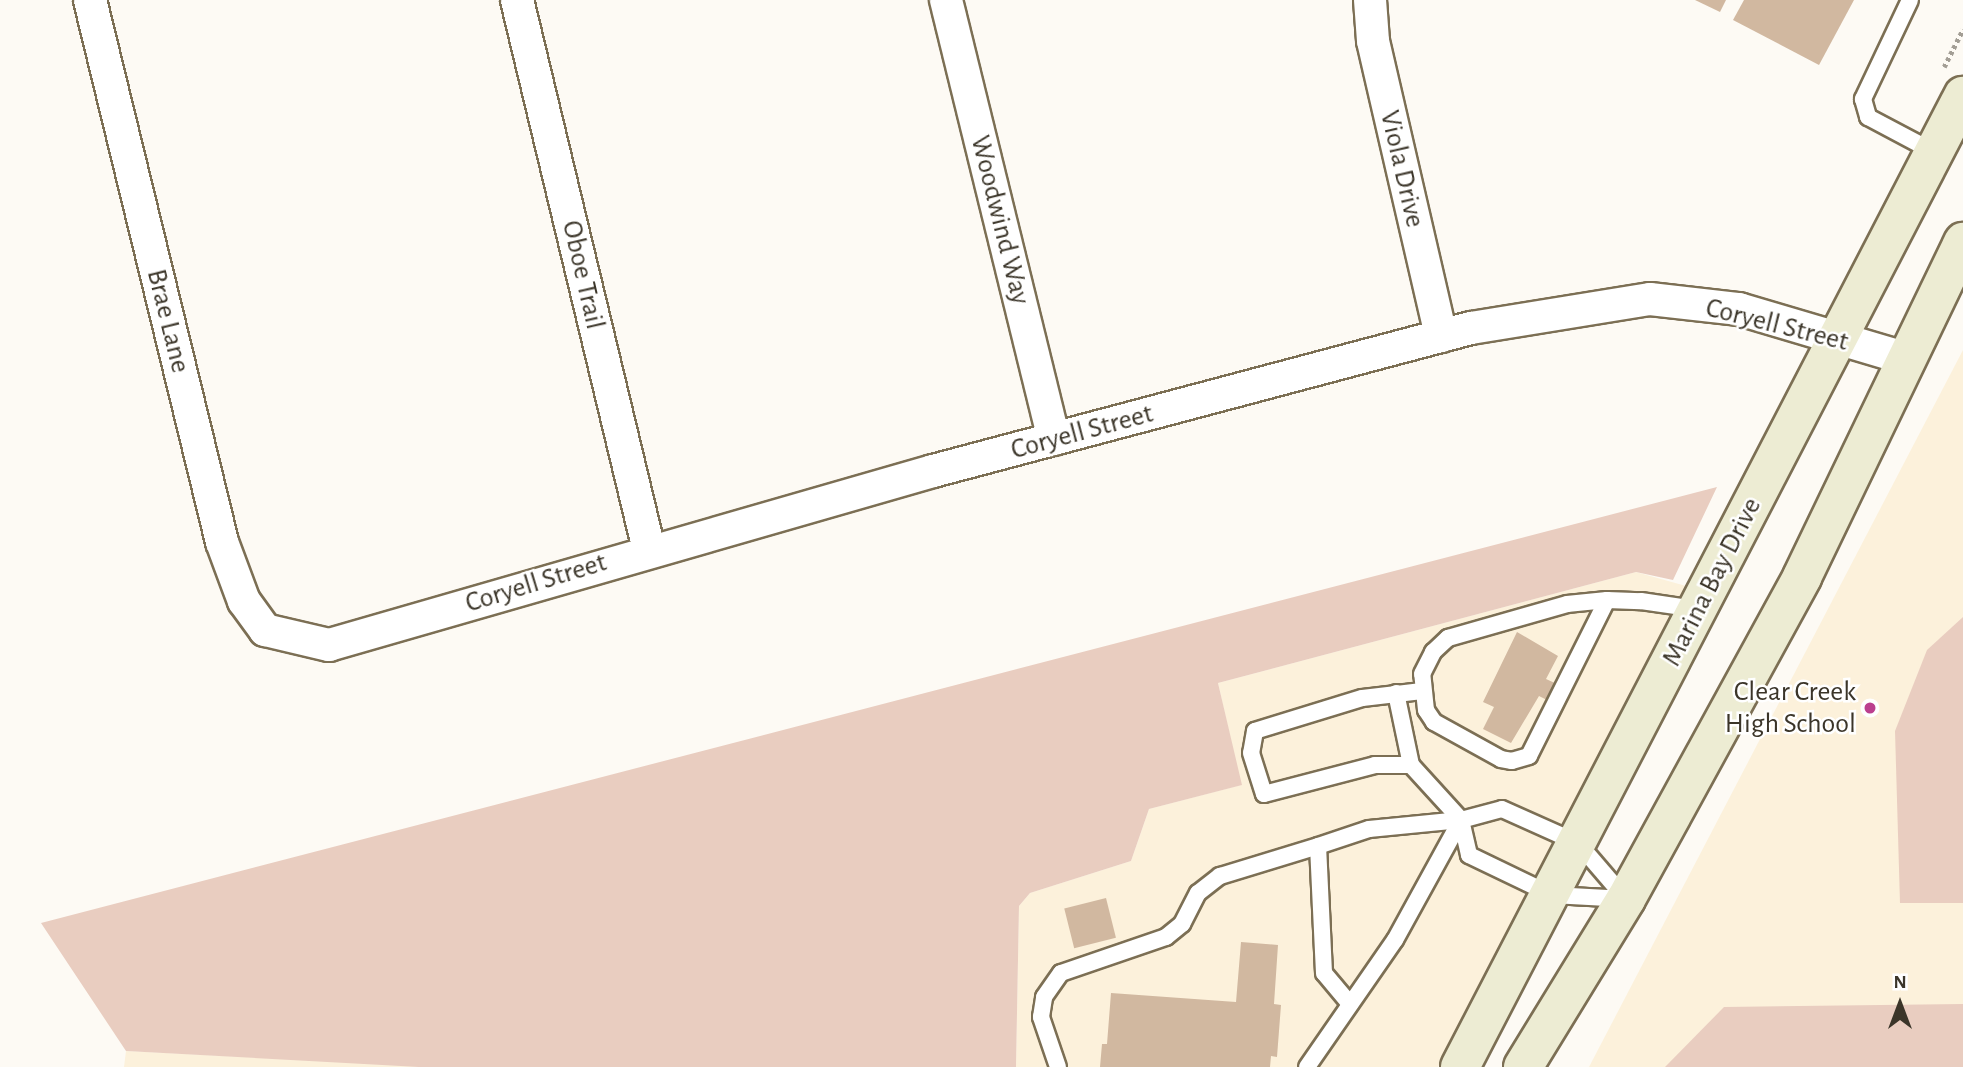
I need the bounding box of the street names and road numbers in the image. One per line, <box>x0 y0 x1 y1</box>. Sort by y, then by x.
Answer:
street label: Viola Drive <box>1372 107 1432 231</box>
street label: Woodwind Way <box>963 132 1037 308</box>
street label: Oboe Trail <box>554 217 612 333</box>
street label: Brae Lane <box>139 266 197 376</box>
street label: Coryell Street <box>1702 291 1852 359</box>
street label: Coryell Street <box>1007 397 1157 467</box>
street label: Marina Bay Drive <box>1655 492 1769 672</box>
street label: Coryell Street <box>461 546 611 620</box>

